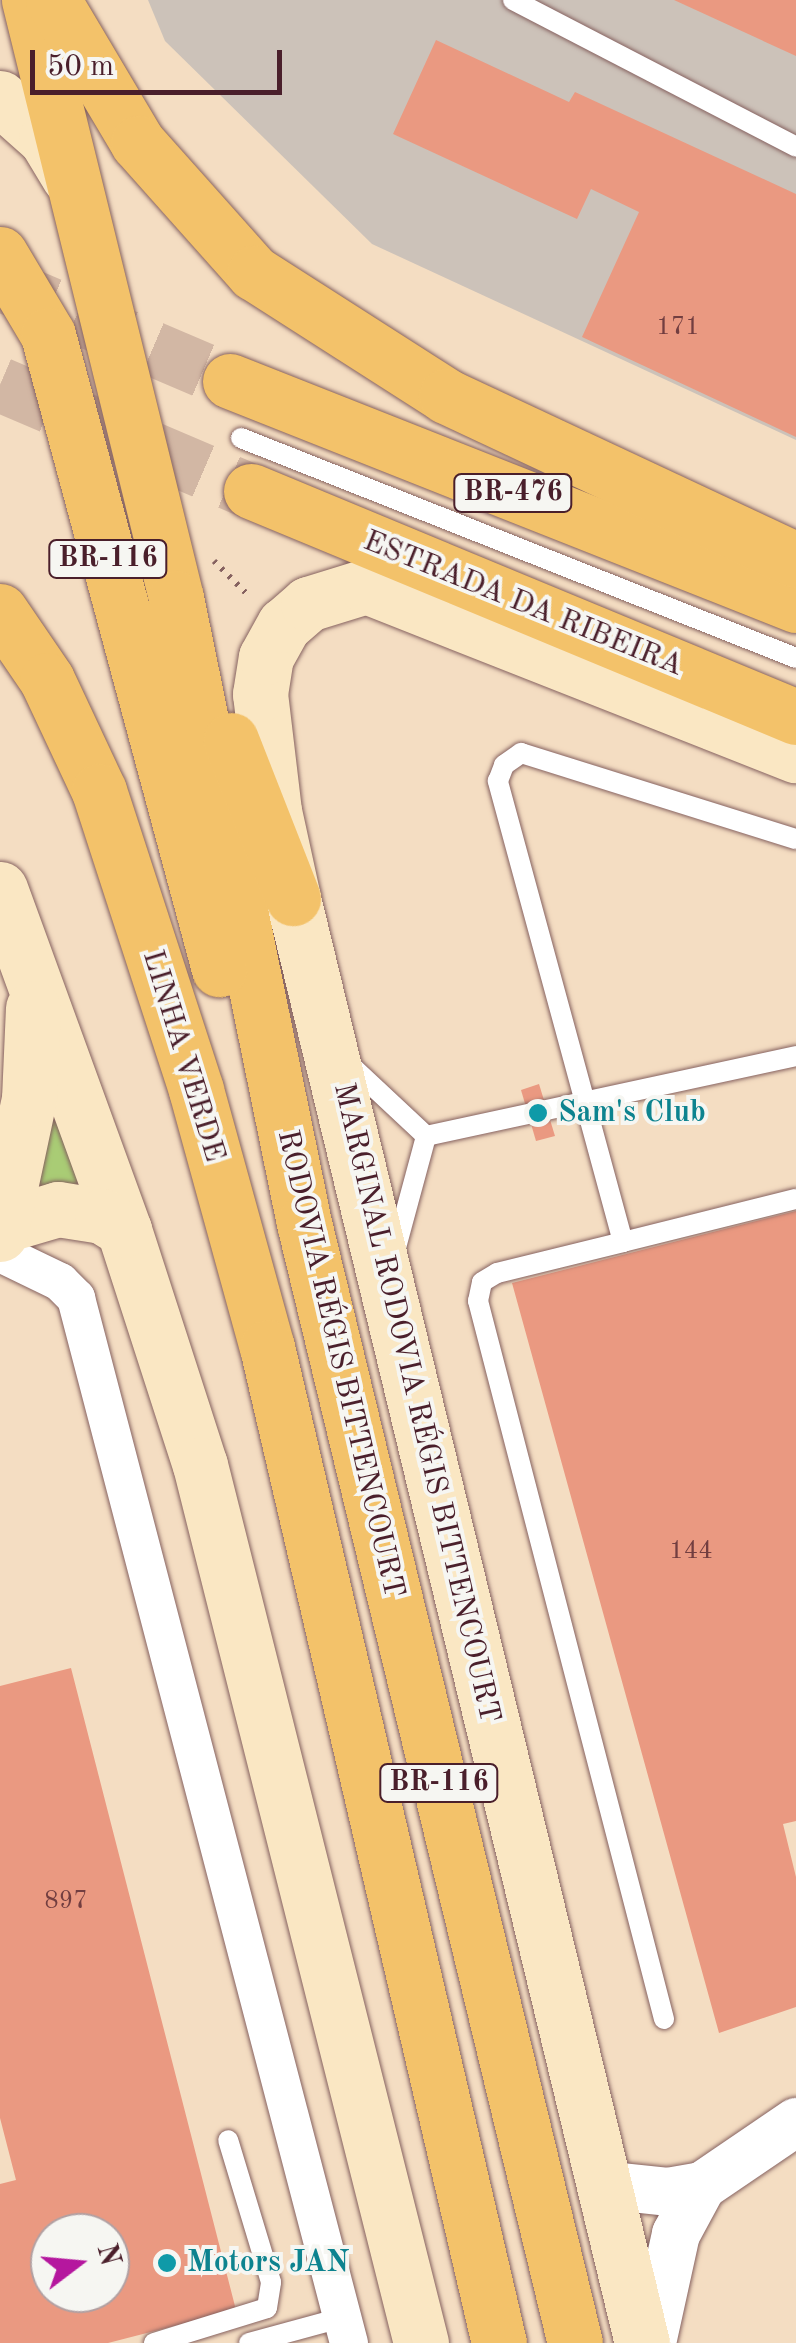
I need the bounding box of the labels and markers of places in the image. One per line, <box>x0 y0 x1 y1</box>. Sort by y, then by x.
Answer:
place label: Sam's Club <box>558 1095 706 1131</box>
marker: Sam's Club <box>527 1102 549 1124</box>
place label: Motors JAN <box>187 2245 349 2281</box>
marker: Motors JAN <box>156 2252 178 2274</box>

